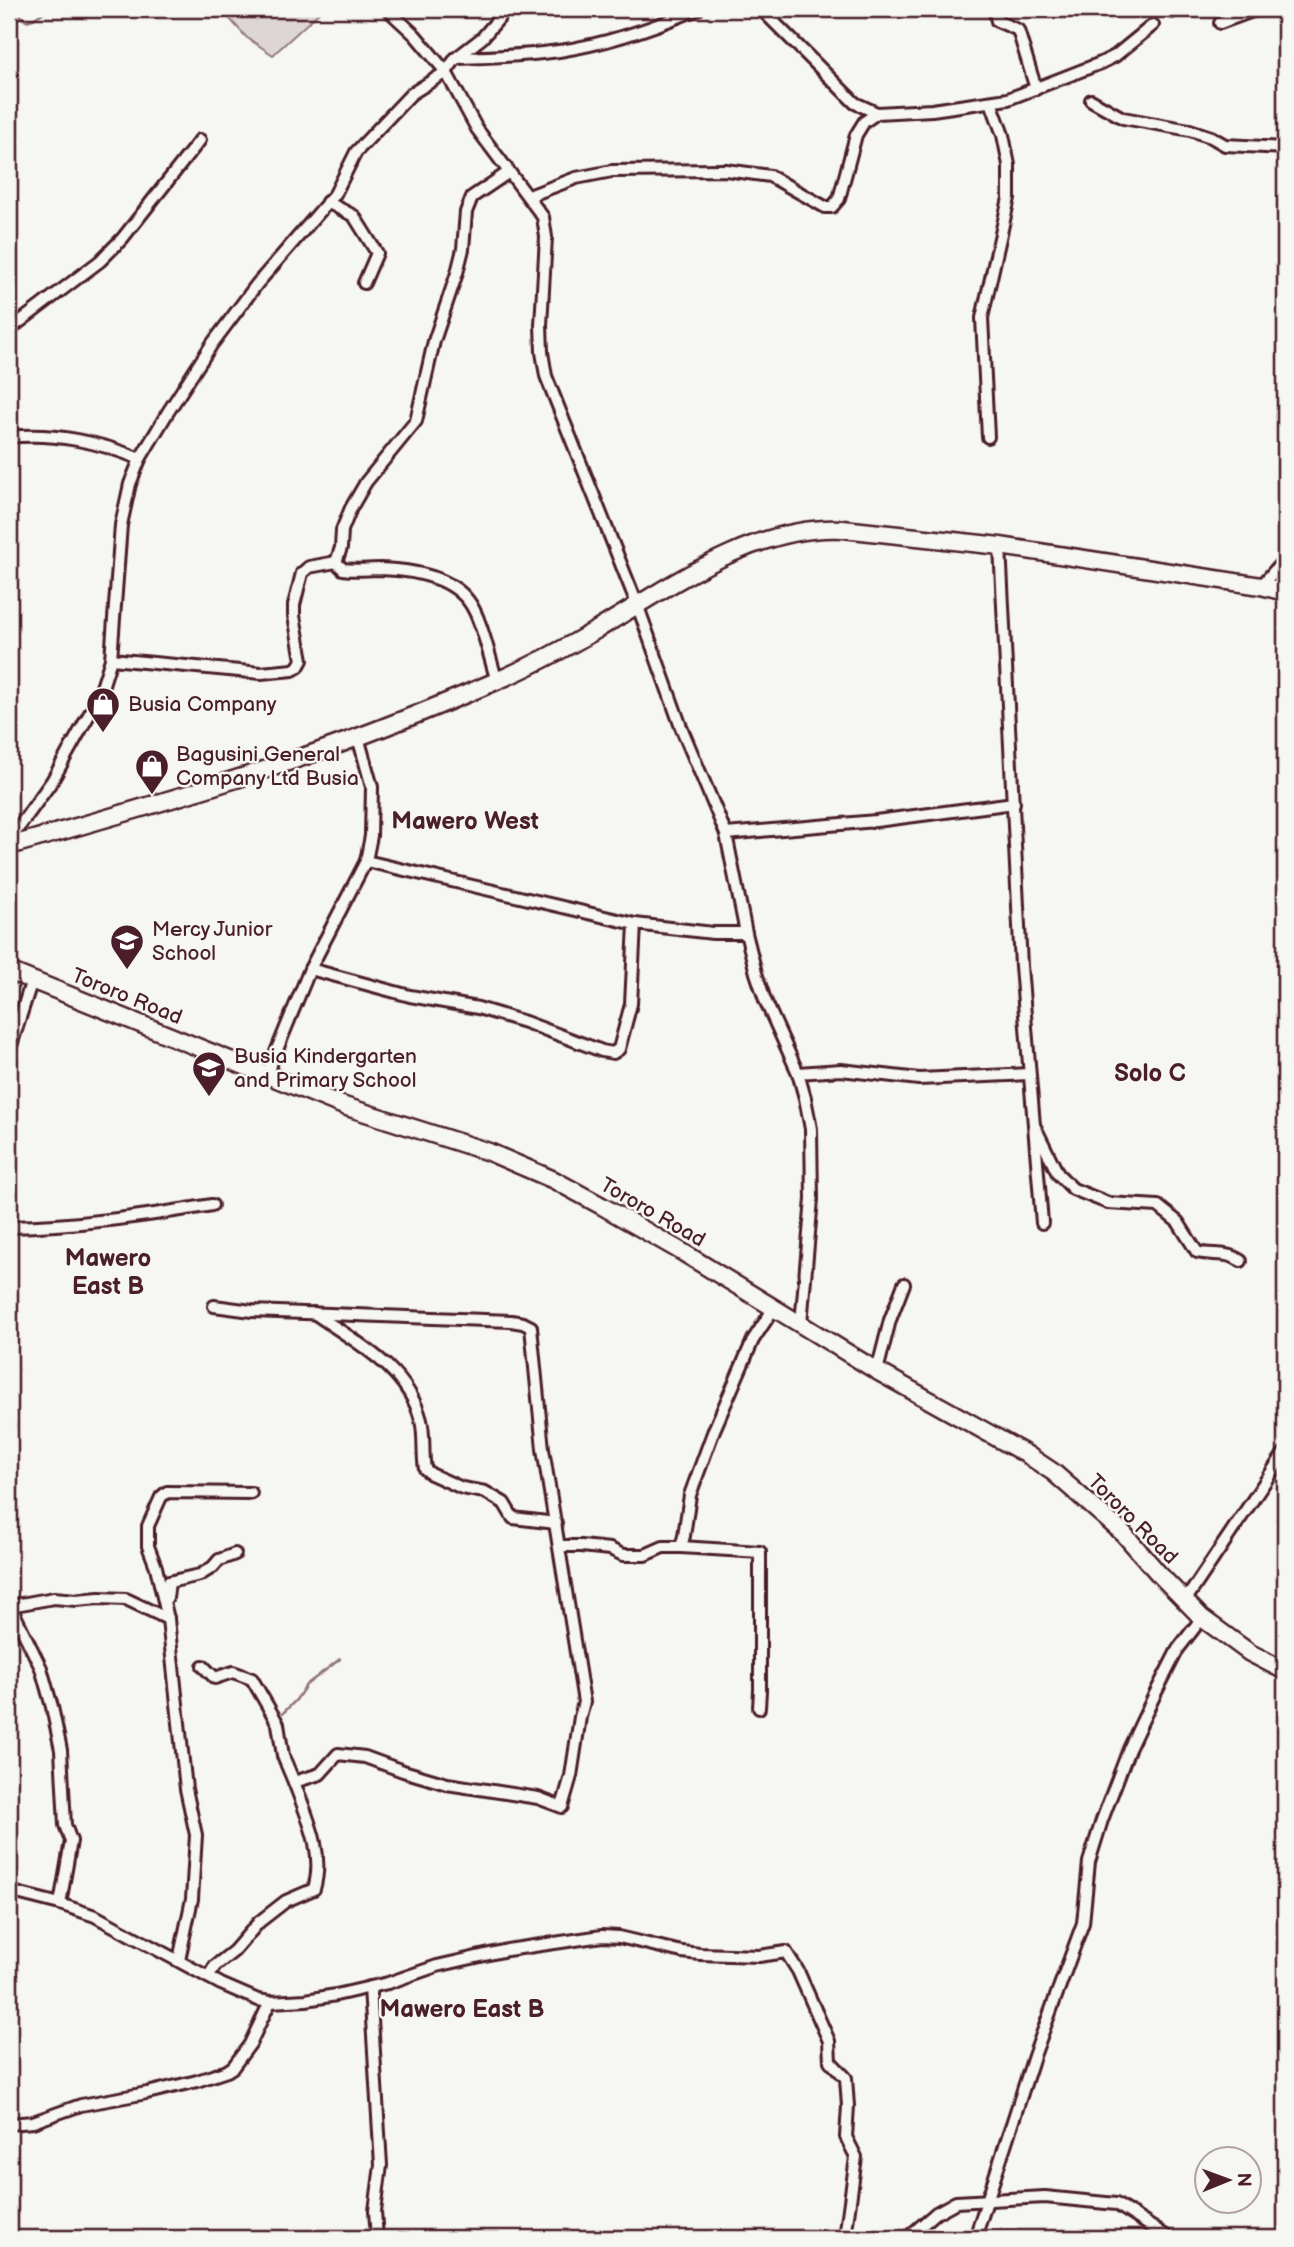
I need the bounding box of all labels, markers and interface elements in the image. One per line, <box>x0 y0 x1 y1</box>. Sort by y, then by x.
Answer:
shop icon: Busia Company <box>84 685 122 734</box>
place label: Busia Company <box>128 692 277 717</box>
place label: Bagusini General Company Ltd Busia <box>176 742 359 791</box>
shop icon: Bagusini General Company Ltd Busia <box>133 747 171 796</box>
district label: Mawero West <box>391 807 539 836</box>
place label: Mercy Junior School <box>152 917 273 966</box>
school or university icon: Mercy Junior School <box>108 922 146 971</box>
street label: Tororo Road <box>68 963 186 1030</box>
place label: Busia Kindergarten and Primary School <box>234 1044 417 1093</box>
school or university icon: Busia Kindergarten and Primary School <box>190 1049 228 1098</box>
district label: Solo C <box>1114 1059 1186 1088</box>
street label: Tororo Road <box>596 1172 710 1253</box>
district label: Mawero East B <box>65 1244 151 1301</box>
street label: Tororo Road <box>1082 1469 1183 1570</box>
district label: Mawero East B <box>379 1995 545 2024</box>
north arrow <box>1192 2146 1262 2216</box>
text: N <box>1232 2172 1255 2187</box>

